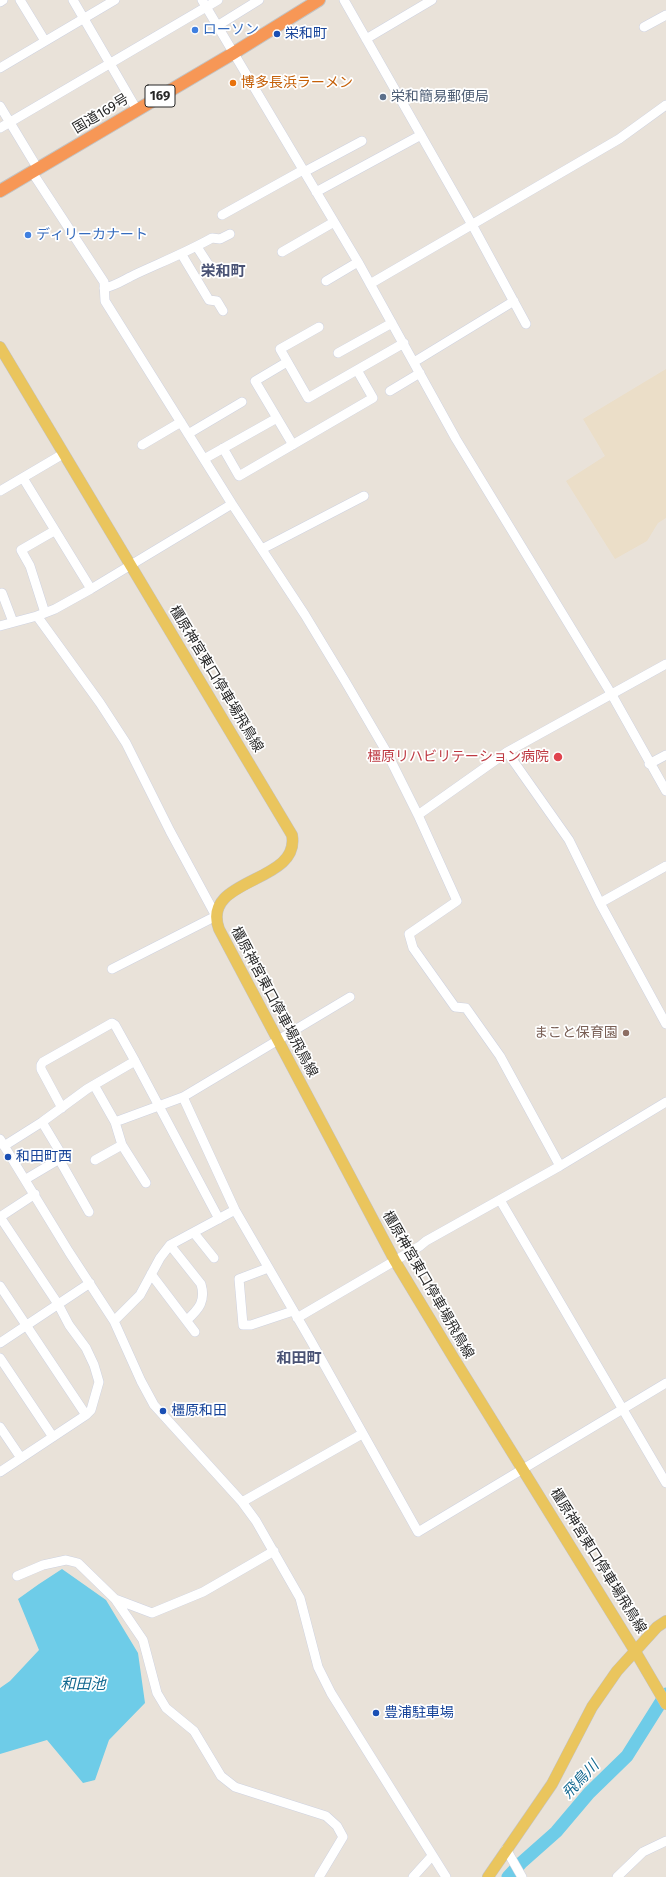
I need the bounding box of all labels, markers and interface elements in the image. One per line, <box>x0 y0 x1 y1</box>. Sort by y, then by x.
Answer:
place label: ローソン <box>203 22 259 38</box>
marker: ローソン <box>190 25 200 35</box>
place label: 栄和町 <box>285 26 327 42</box>
marker: 栄和町 <box>272 29 282 39</box>
place label: 博多長浜ラーメン <box>241 75 353 91</box>
marker: 博多長浜ラーメン <box>228 78 238 88</box>
road number: 169 <box>145 85 175 107</box>
place label: 栄和簡易郵便局 <box>391 89 489 105</box>
street label: 国道169号 <box>70 91 132 137</box>
marker: 栄和簡易郵便局 <box>378 92 388 102</box>
place label: ディリーカナート <box>36 227 148 243</box>
marker: ディリーカナート <box>23 230 33 240</box>
district label: 栄和町 <box>201 263 245 281</box>
street label: 橿原神宮東口停車場飛鳥線 <box>166 603 266 755</box>
place label: 橿原リハビリテーション病院 <box>367 749 549 765</box>
marker: 橿原リハビリテーション病院 <box>552 751 564 763</box>
street label: 橿原神宮東口停車場飛鳥線 <box>227 924 321 1080</box>
place label: まこと保育園 <box>534 1025 618 1041</box>
marker: まこと保育園 <box>621 1028 631 1038</box>
place label: 和田町西 <box>16 1149 72 1165</box>
marker: 和田町西 <box>3 1152 13 1162</box>
street label: 橿原神宮東口停車場飛鳥線 <box>379 1208 477 1362</box>
district label: 和田町 <box>277 1350 321 1368</box>
place label: 橿原和田 <box>171 1403 227 1419</box>
marker: 橿原和田 <box>158 1406 168 1416</box>
street label: 橿原神宮東口停車場飛鳥線 <box>546 1485 650 1637</box>
water label: 和田池 <box>61 1676 105 1694</box>
place label: 豊浦駐車場 <box>384 1705 454 1721</box>
marker: 豊浦駐車場 <box>371 1708 381 1718</box>
water label: 飛鳥川 <box>559 1757 603 1803</box>

